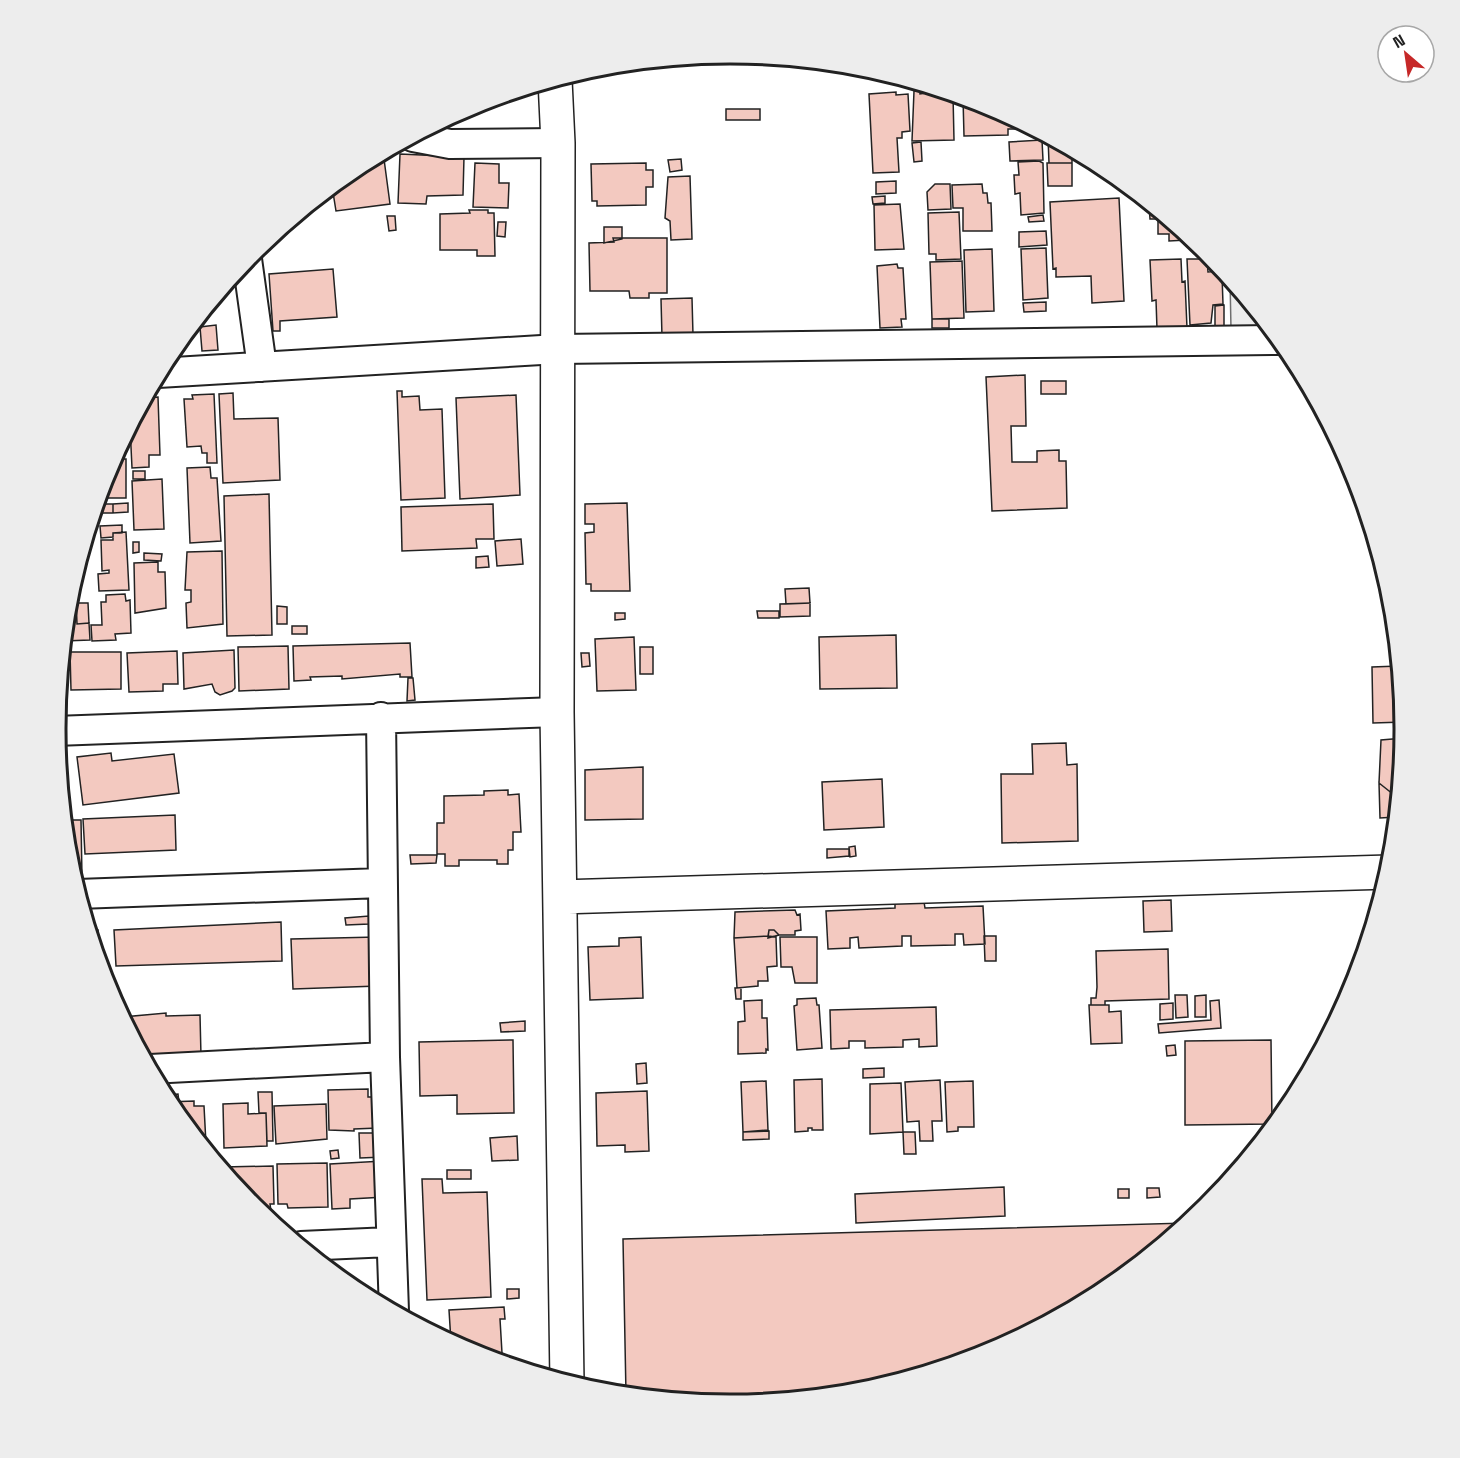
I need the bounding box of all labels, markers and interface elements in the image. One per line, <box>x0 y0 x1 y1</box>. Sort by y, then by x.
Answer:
north arrow <box>1376 24 1436 84</box>
text: N <box>1389 30 1409 53</box>

